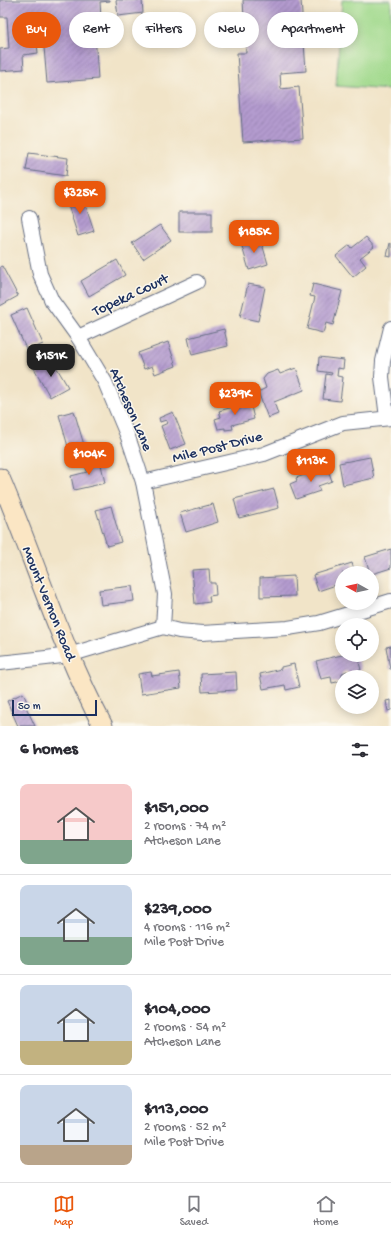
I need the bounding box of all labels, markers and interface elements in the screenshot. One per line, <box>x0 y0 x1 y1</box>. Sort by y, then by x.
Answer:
chip: Buy <box>12 12 61 48</box>
chip: Rent <box>69 12 124 48</box>
chip: Filters <box>132 12 196 48</box>
chip: New <box>204 12 259 48</box>
chip: Apartment <box>267 12 358 48</box>
pin: $325K <box>52 181 108 215</box>
text: $325K <box>64 186 96 201</box>
pin: $185K <box>226 220 282 254</box>
text: $185K <box>238 225 270 240</box>
street label: Topeka Court <box>89 270 173 322</box>
pin: $151K <box>23 344 79 378</box>
text: $151K <box>36 349 66 364</box>
street label: Atcheson Lane <box>105 366 156 454</box>
pin: $239K <box>207 382 263 416</box>
text: $239K <box>219 387 251 402</box>
street label: Mile Post Drive <box>171 428 265 468</box>
pin: $104K <box>61 442 117 476</box>
text: $104K <box>73 447 105 462</box>
pin: $113K <box>283 449 339 483</box>
text: $113K <box>296 454 326 469</box>
street label: Mount Vernon Road <box>17 544 80 665</box>
north arrow <box>335 566 379 610</box>
map controls <box>335 566 379 714</box>
button: locate <box>335 618 379 662</box>
button: layers <box>335 670 379 714</box>
scale bar <box>12 698 97 717</box>
text: 50 m <box>18 701 40 713</box>
icon: filters <box>349 739 371 761</box>
text: 6 homes <box>20 740 78 760</box>
text: $151,000 <box>144 799 209 819</box>
icon: home <box>52 800 100 848</box>
text: 2 rooms · 74 m² <box>144 819 226 834</box>
text: Atcheson Lane <box>144 834 221 849</box>
text: $239,000 <box>144 900 212 920</box>
icon: home <box>52 901 100 949</box>
text: 4 rooms · 116 m² <box>144 920 230 935</box>
text: Mile Post Drive <box>144 935 224 950</box>
text: $104,000 <box>144 1000 211 1020</box>
icon: home <box>52 1001 100 1049</box>
text: 2 rooms · 54 m² <box>144 1020 226 1035</box>
text: Atcheson Lane <box>144 1035 221 1050</box>
text: $113,000 <box>144 1100 209 1120</box>
icon: home <box>52 1101 100 1149</box>
text: 2 rooms · 52 m² <box>144 1120 226 1135</box>
text: Mile Post Drive <box>144 1135 224 1150</box>
tab: Map <box>53 1193 75 1229</box>
tab: Saved <box>180 1193 208 1229</box>
tab: Home <box>313 1193 338 1229</box>

